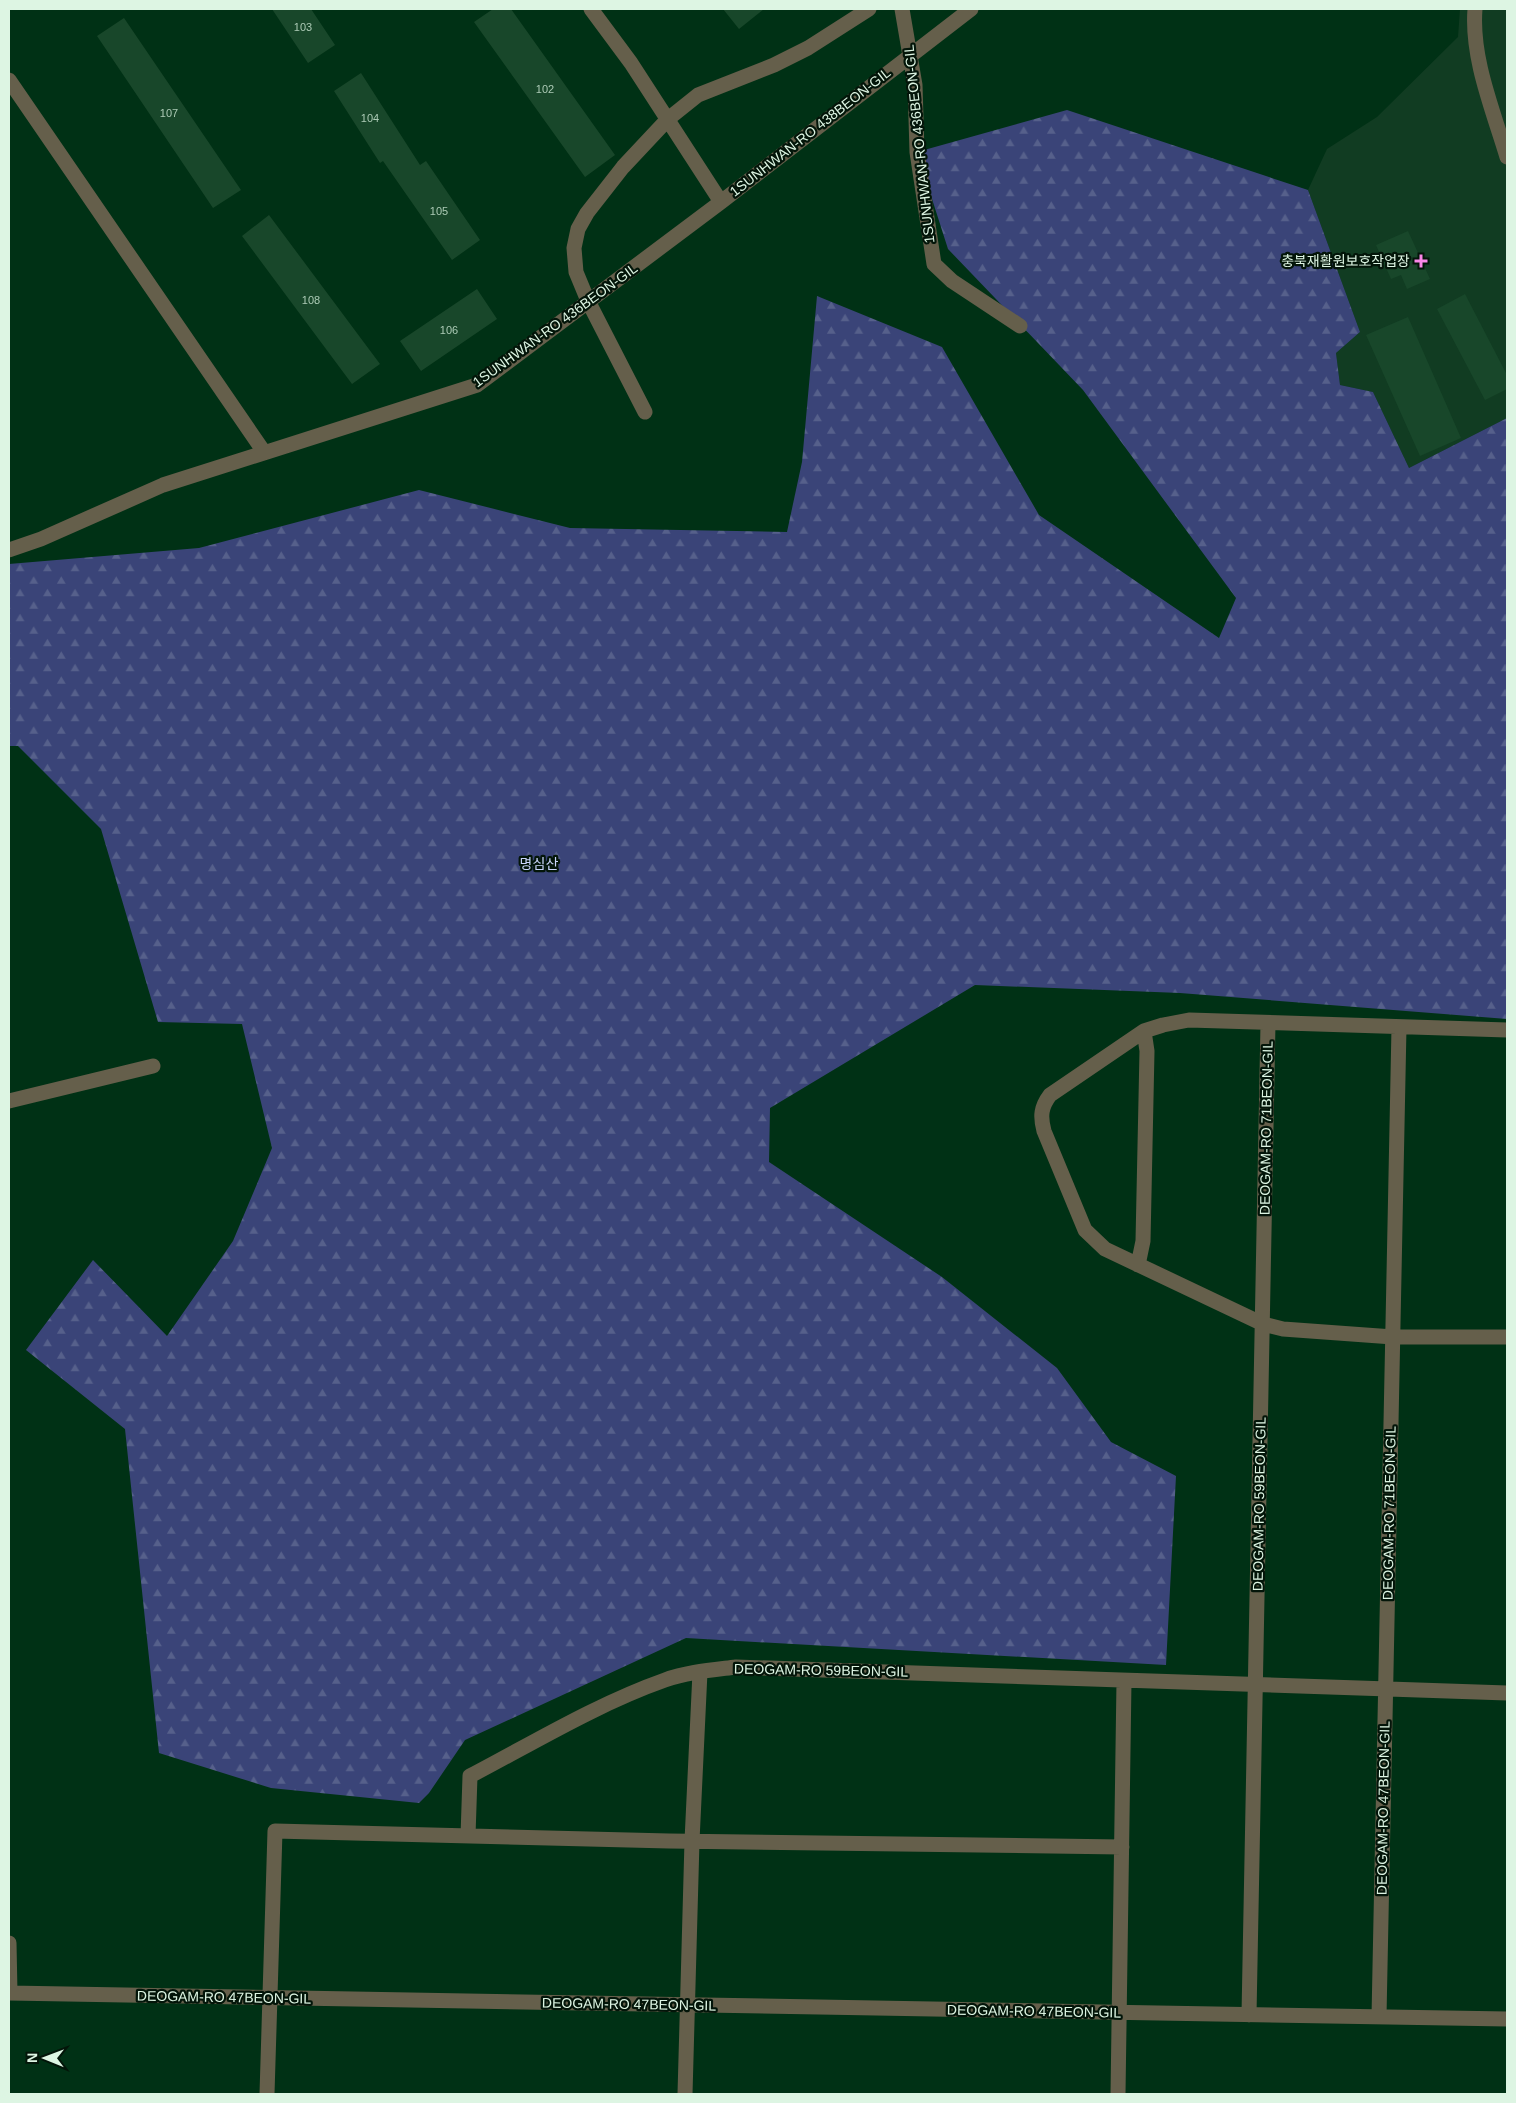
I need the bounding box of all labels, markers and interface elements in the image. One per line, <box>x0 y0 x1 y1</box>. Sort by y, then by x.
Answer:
house number: 103 <box>294 21 312 33</box>
street label: 1SUNHWAN-RO 436BEON-GIL <box>901 44 937 244</box>
street label: 1SUNHWAN-RO 438BEON-GIL <box>727 64 894 200</box>
house number: 102 <box>536 83 554 95</box>
house number: 107 <box>160 107 178 119</box>
house number: 104 <box>361 112 379 124</box>
house number: 105 <box>430 205 448 217</box>
place label: 충북재활원보호작업장 <box>1281 253 1410 269</box>
marker: 충북재활원보호작업장 <box>1414 254 1428 268</box>
street label: 1SUNHWAN-RO 436BEON-GIL <box>470 260 641 390</box>
house number: 108 <box>302 294 320 306</box>
house number: 106 <box>440 324 458 336</box>
park label: 명심산 <box>520 856 558 872</box>
street label: DEOGAM-RO 71BEON-GIL <box>1256 1041 1276 1215</box>
street label: DEOGAM-RO 59BEON-GIL <box>1249 1417 1269 1591</box>
street label: DEOGAM-RO 71BEON-GIL <box>1379 1426 1399 1600</box>
street label: DEOGAM-RO 59BEON-GIL <box>734 1660 908 1680</box>
street label: DEOGAM-RO 47BEON-GIL <box>1373 1721 1393 1895</box>
street label: DEOGAM-RO 47BEON-GIL <box>137 1987 311 2007</box>
street label: DEOGAM-RO 47BEON-GIL <box>542 1994 716 2014</box>
street label: DEOGAM-RO 47BEON-GIL <box>947 2001 1121 2021</box>
north arrow <box>20 2033 70 2083</box>
text: N <box>24 2053 40 2063</box>

